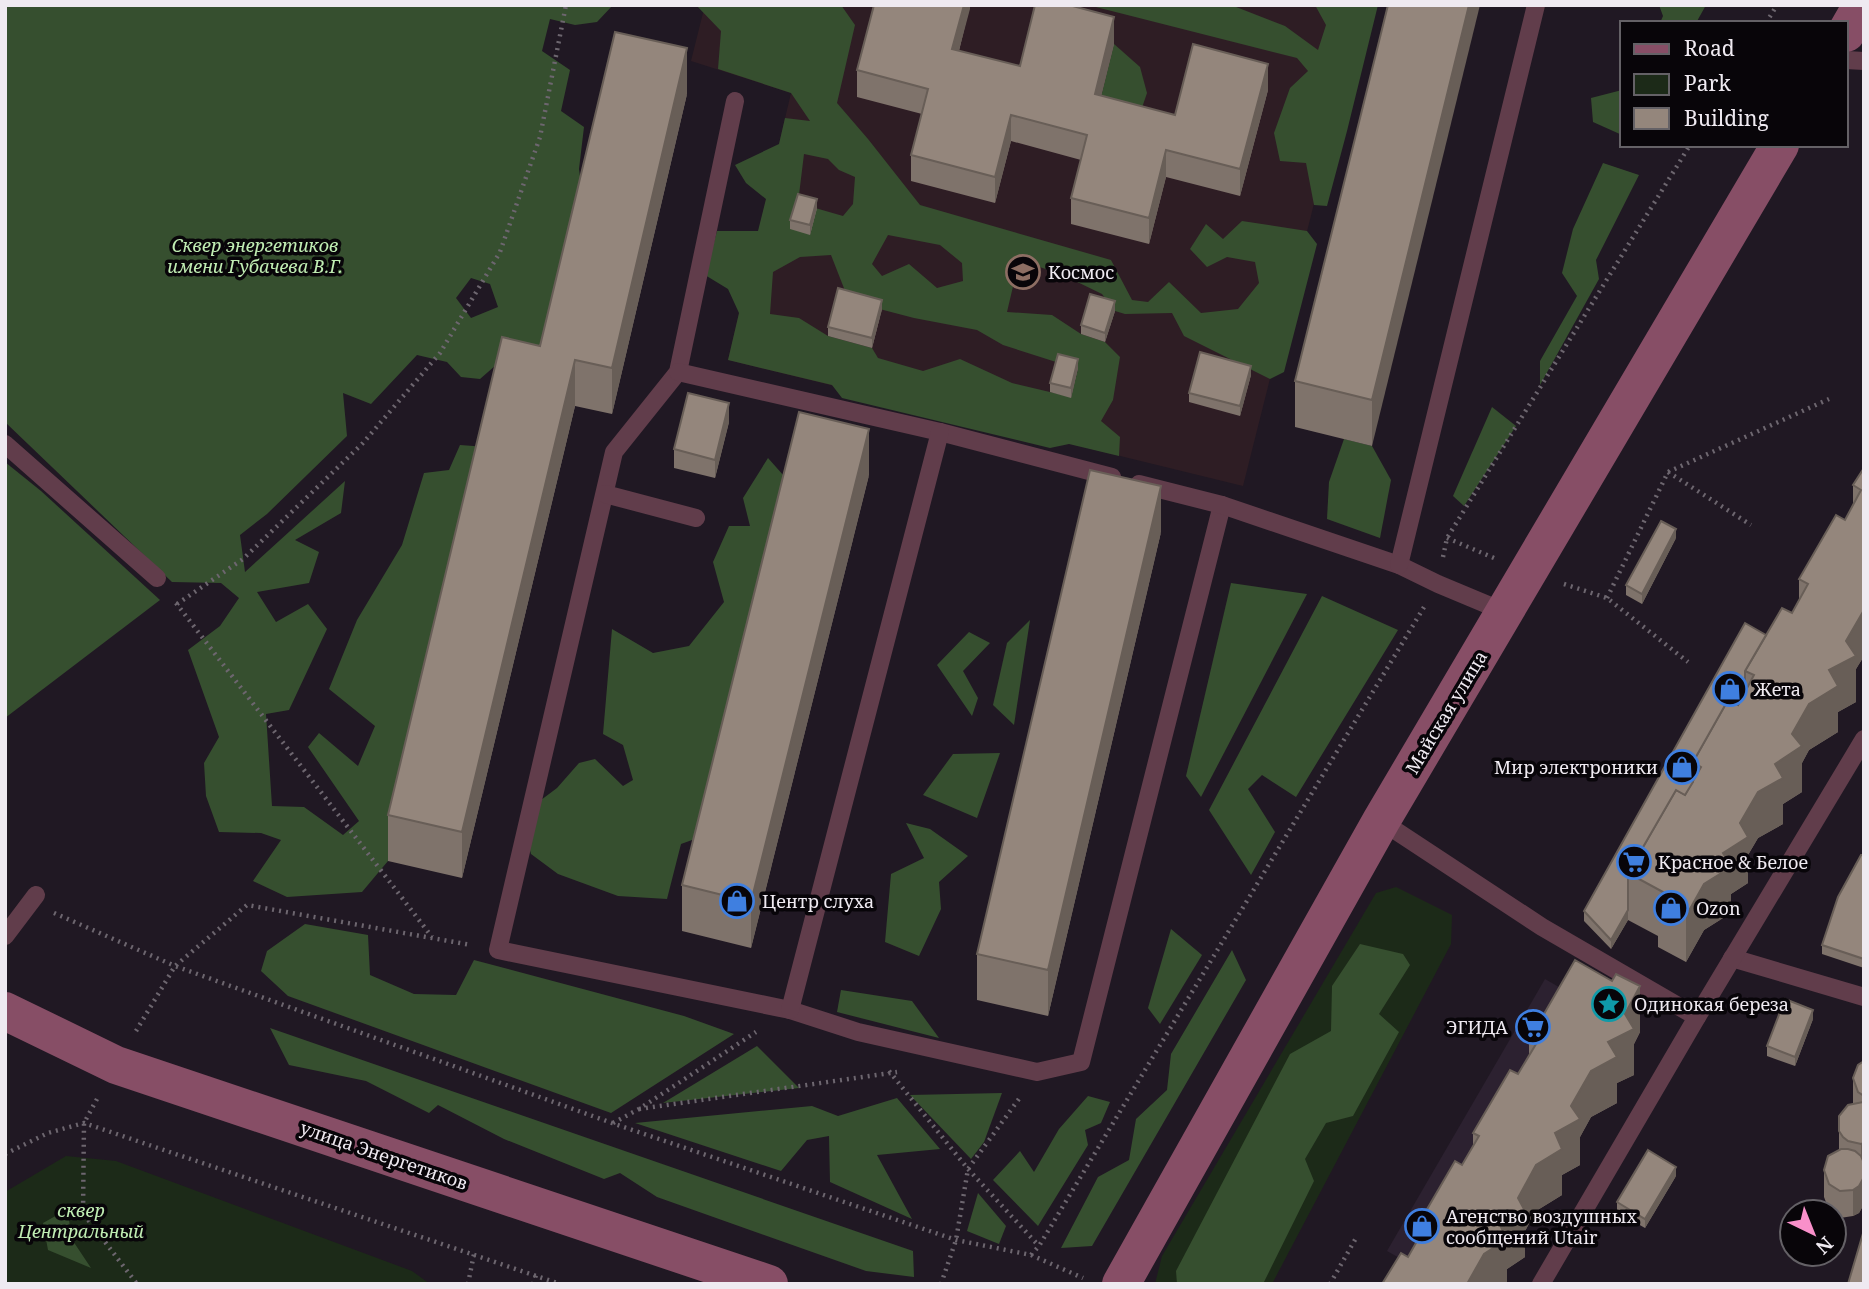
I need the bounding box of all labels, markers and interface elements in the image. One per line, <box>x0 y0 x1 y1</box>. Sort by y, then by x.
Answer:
legend <box>1620 21 1848 147</box>
text: Road <box>1684 34 1735 62</box>
text: Park <box>1684 69 1731 97</box>
text: Building <box>1684 104 1769 132</box>
park label: Сквер энергетиков имени Губачева В.Г. <box>167 233 343 278</box>
school or university icon: Космос <box>1004 253 1042 291</box>
place label: Космос <box>1048 260 1114 284</box>
street label: Майская улица <box>1400 646 1492 778</box>
shop icon: Жета <box>1711 670 1749 708</box>
place label: Жета <box>1753 677 1801 701</box>
shop icon: Мир электроники <box>1663 748 1701 786</box>
place label: Мир электроники <box>1494 755 1658 779</box>
supermarket icon: Красное & Белое <box>1615 843 1653 881</box>
place label: Красное & Белое <box>1658 850 1808 874</box>
shop icon: Центр слуха <box>718 882 756 920</box>
place label: Центр слуха <box>762 889 874 913</box>
shop icon: Ozon <box>1652 889 1690 927</box>
place label: Ozon <box>1696 896 1741 920</box>
place icon: Одинокая береза <box>1590 985 1628 1023</box>
place label: Одинокая береза <box>1634 992 1789 1016</box>
supermarket icon: ЭГИДА <box>1514 1008 1552 1046</box>
place label: ЭГИДА <box>1446 1015 1508 1039</box>
street label: улица Энергетиков <box>297 1115 471 1195</box>
park label: сквер Центральный <box>17 1198 144 1243</box>
north arrow <box>1778 1198 1848 1268</box>
place label: Агенство воздушных сообщений Utair <box>1446 1204 1637 1249</box>
shop icon: Агенство воздушных сообщений Utair <box>1403 1207 1441 1245</box>
text: N <box>1810 1231 1839 1260</box>

